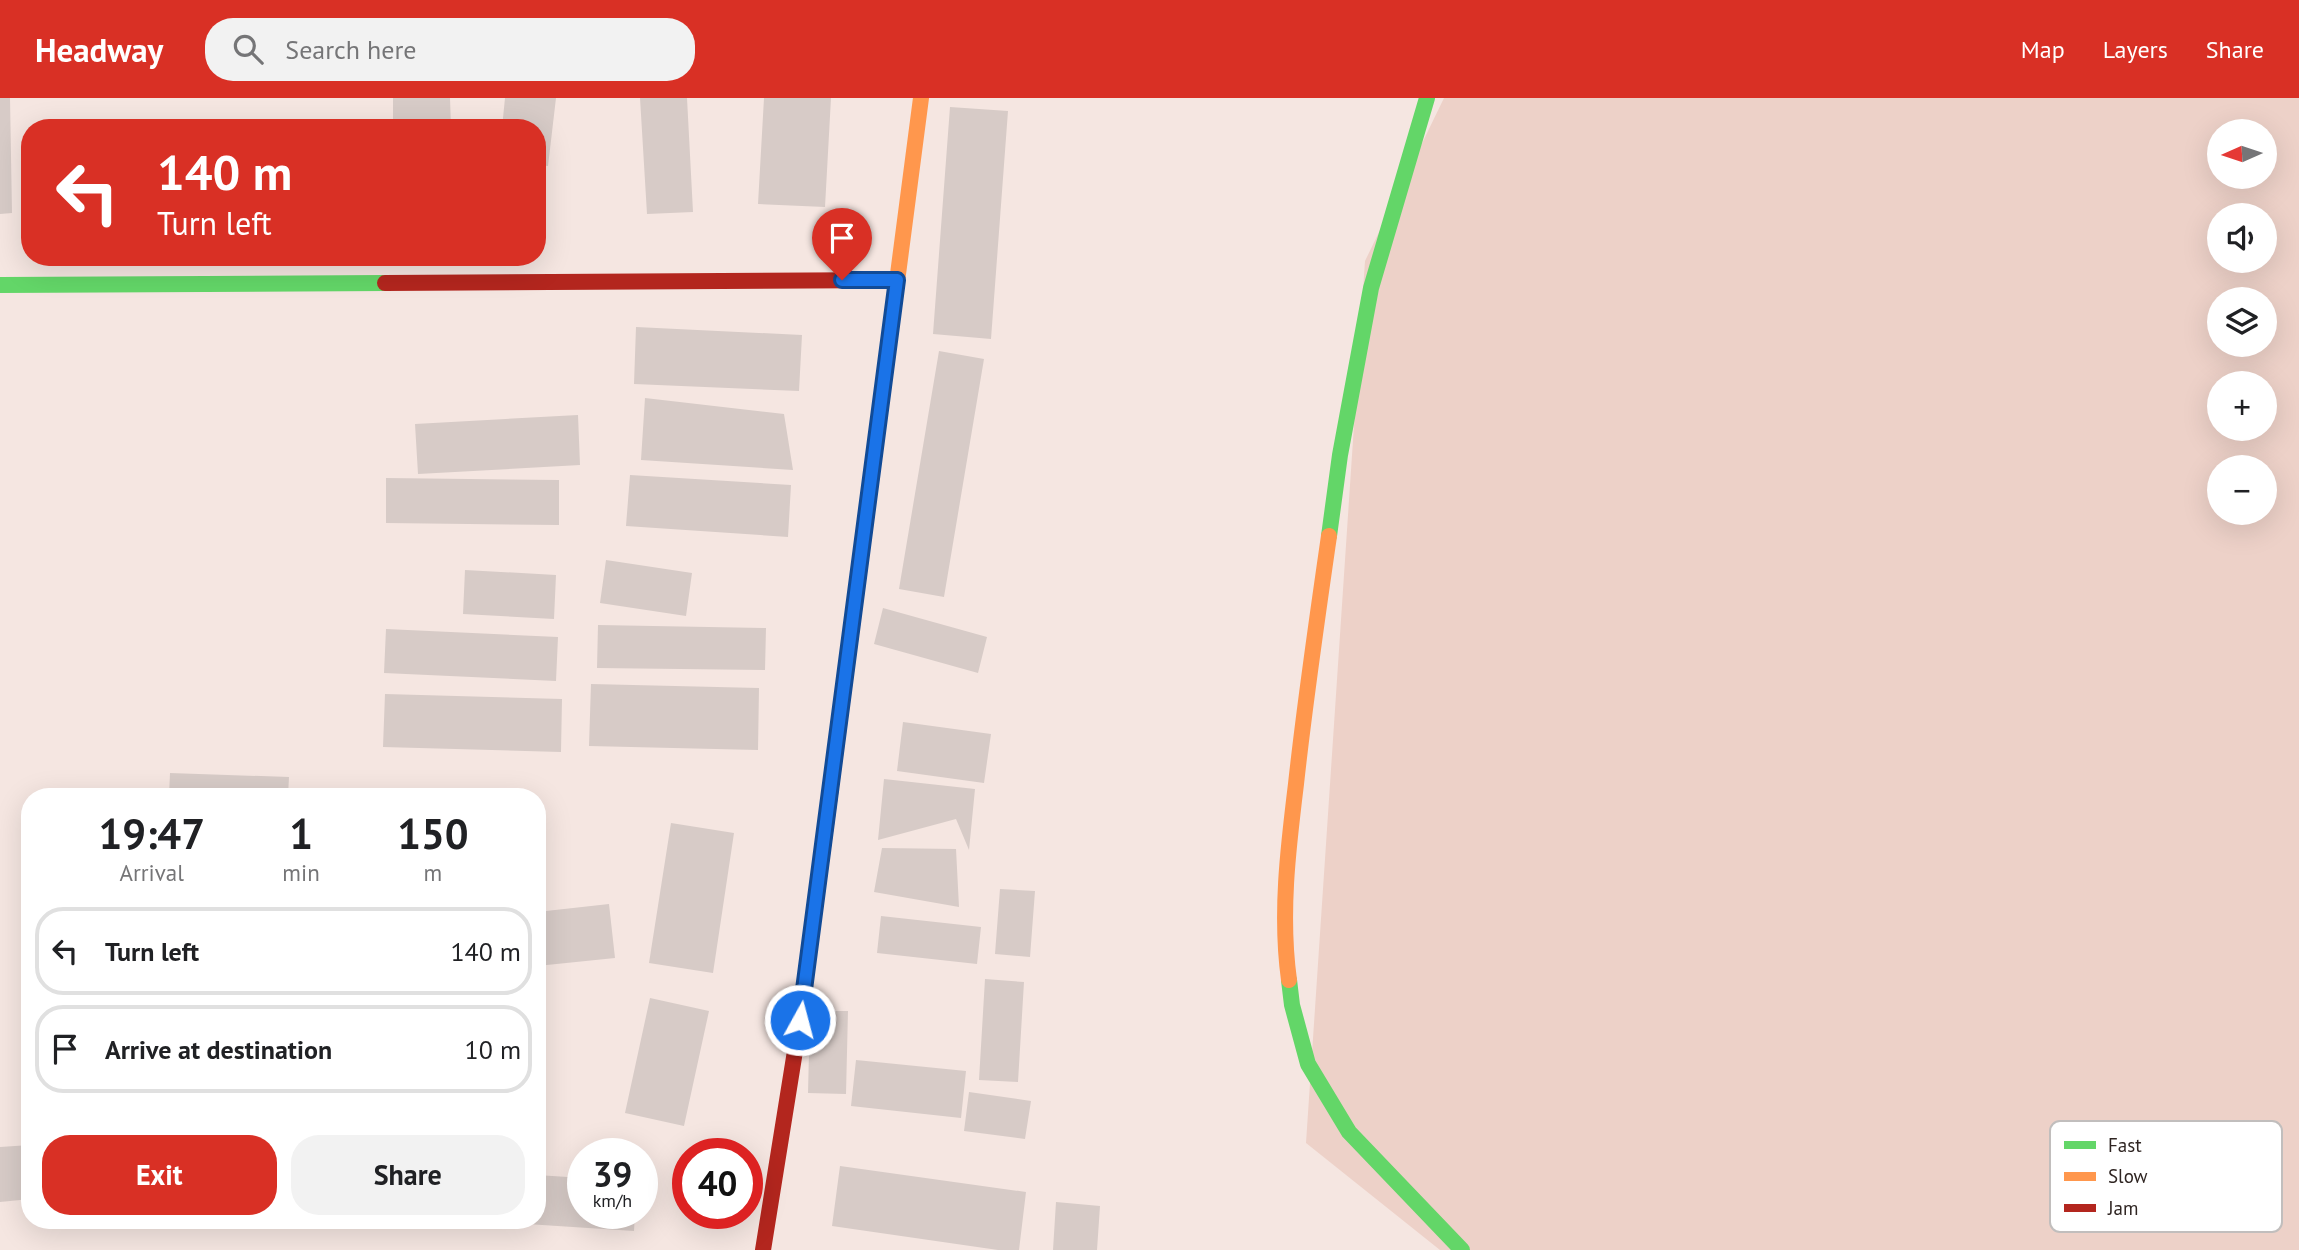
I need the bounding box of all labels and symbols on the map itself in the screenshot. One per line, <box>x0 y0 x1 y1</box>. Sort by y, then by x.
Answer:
north arrow <box>2207 119 2277 189</box>
pin <box>812 208 872 280</box>
position arrow <box>763 983 837 1057</box>
legend <box>2050 1121 2282 1232</box>
text: Fast <box>2108 1133 2142 1157</box>
speed limit sign: 40 <box>672 1138 763 1229</box>
text: Slow <box>2108 1164 2148 1188</box>
text: Jam <box>2107 1196 2138 1220</box>

